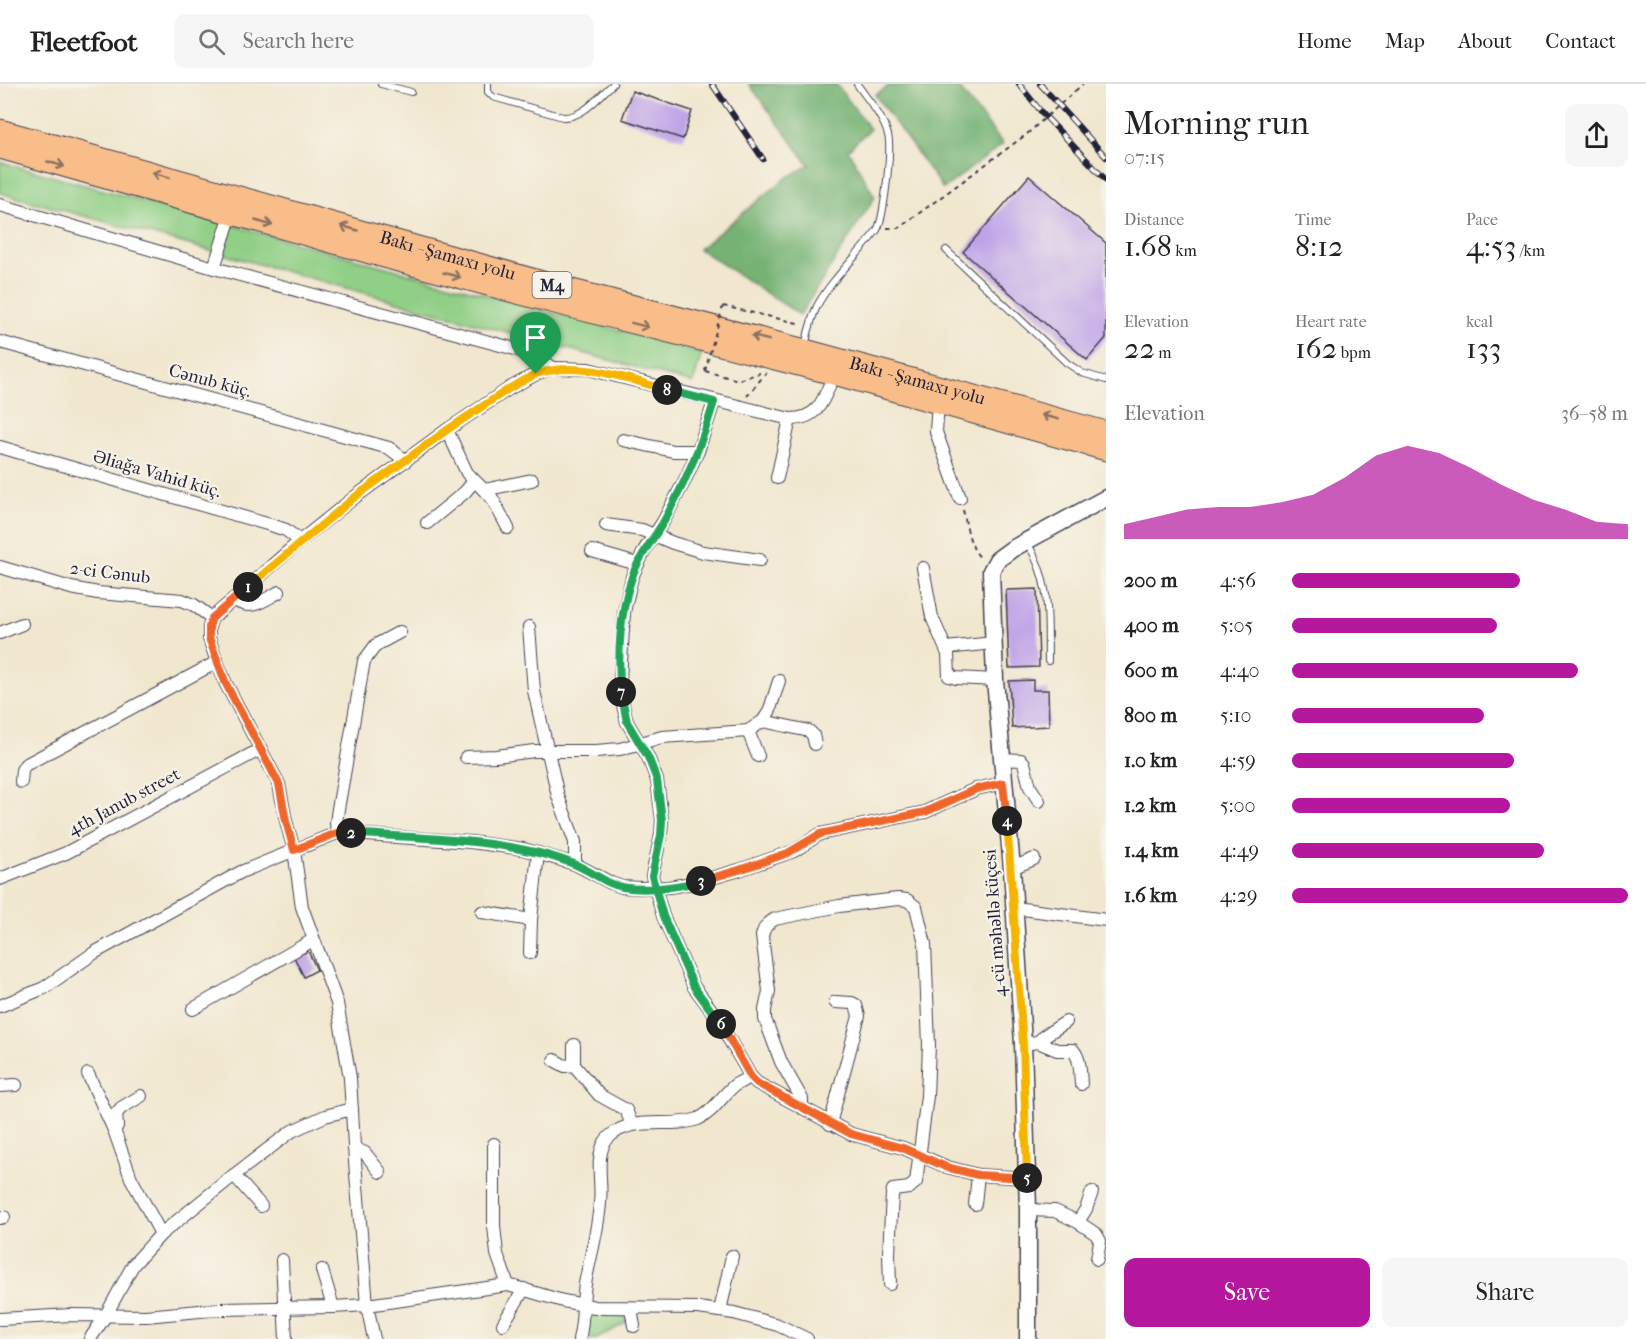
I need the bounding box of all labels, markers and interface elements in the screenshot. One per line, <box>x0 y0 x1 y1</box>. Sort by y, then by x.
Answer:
search box <box>174 14 594 68</box>
text: Fleetfoot <box>30 25 138 58</box>
icon: search <box>195 25 228 58</box>
text: Search here <box>243 28 354 54</box>
text: Home <box>1297 29 1352 53</box>
text: Map <box>1385 29 1425 53</box>
text: About <box>1458 29 1512 53</box>
text: Contact <box>1545 29 1616 53</box>
text: Morning run <box>1124 104 1309 143</box>
button: share <box>1565 104 1628 167</box>
text: 07:15 <box>1124 146 1165 169</box>
one-way arrow <box>46 159 65 170</box>
one-way arrow <box>152 169 171 181</box>
text: Distance <box>1124 210 1184 229</box>
text: Time <box>1295 210 1331 229</box>
text: Pace <box>1466 210 1498 229</box>
one-way arrow <box>254 218 273 229</box>
one-way arrow <box>339 222 358 233</box>
street label: Bakı - Şamaxı yolu <box>378 226 518 284</box>
text: 1.68 <box>1124 229 1172 264</box>
text: 8:12 <box>1295 229 1343 264</box>
text: 4:53 <box>1466 229 1516 264</box>
text: km <box>1172 241 1197 260</box>
text: /km <box>1516 241 1545 260</box>
one-way arrow <box>442 270 461 282</box>
road number: M4 <box>532 272 572 298</box>
pin <box>510 312 561 374</box>
text: Elevation <box>1124 312 1189 331</box>
text: Heart rate <box>1295 312 1367 331</box>
text: kcal <box>1466 312 1493 331</box>
one-way arrow <box>631 319 650 331</box>
icon: arrive <box>519 321 552 354</box>
text: 22 <box>1124 331 1155 366</box>
text: 162 <box>1295 331 1337 366</box>
text: 133 <box>1466 331 1501 366</box>
one-way arrow <box>751 332 770 344</box>
text: m <box>1155 343 1172 362</box>
text: bpm <box>1337 343 1371 362</box>
street label: Bakı - Şamaxı yolu <box>847 352 988 409</box>
street label: Cənub küç. <box>166 360 254 402</box>
pin: 8 <box>652 375 682 405</box>
text: 8 <box>663 380 671 399</box>
text: Elevation <box>1124 402 1205 425</box>
text: 36–58 m <box>1561 402 1628 425</box>
one-way arrow <box>1040 411 1059 422</box>
street label: Əliağa Vahid küç. <box>91 446 223 502</box>
street label: 2-ci Cənub <box>69 558 151 588</box>
text: 200 m <box>1124 569 1177 592</box>
text: 4:56 <box>1220 569 1256 592</box>
pin: 1 <box>233 572 263 602</box>
text: 1 <box>245 577 251 596</box>
text: 400 m <box>1124 614 1179 637</box>
text: 5:05 <box>1220 614 1253 637</box>
text: 600 m <box>1124 659 1178 682</box>
text: 4:40 <box>1220 659 1260 682</box>
pin: 7 <box>606 677 636 707</box>
text: 7 <box>617 682 625 701</box>
text: 800 m <box>1124 704 1177 727</box>
text: 5:10 <box>1220 704 1252 727</box>
text: 1.0 km <box>1124 749 1177 772</box>
text: 4:59 <box>1220 749 1256 772</box>
street label: 4th Janub street <box>64 763 184 840</box>
text: 1.2 km <box>1124 794 1177 817</box>
text: 5:00 <box>1220 794 1256 817</box>
pin: 4 <box>992 806 1022 836</box>
text: 4 <box>1002 811 1012 830</box>
pin: 2 <box>336 818 366 848</box>
text: 2 <box>347 823 355 842</box>
text: 1.4 km <box>1124 839 1179 862</box>
text: 4:49 <box>1220 839 1259 862</box>
street label: 4-cü məhəllə küçesi <box>979 848 1011 998</box>
pin: 3 <box>686 866 716 896</box>
text: 3 <box>698 871 704 890</box>
text: 1.6 km <box>1124 884 1177 907</box>
text: 4:29 <box>1220 884 1257 907</box>
pin: 6 <box>706 1009 736 1039</box>
text: 6 <box>717 1014 725 1033</box>
pin: 5 <box>1012 1163 1042 1193</box>
text: 5 <box>1024 1168 1030 1187</box>
button: Save <box>1124 1258 1370 1327</box>
button: Share <box>1382 1258 1628 1327</box>

